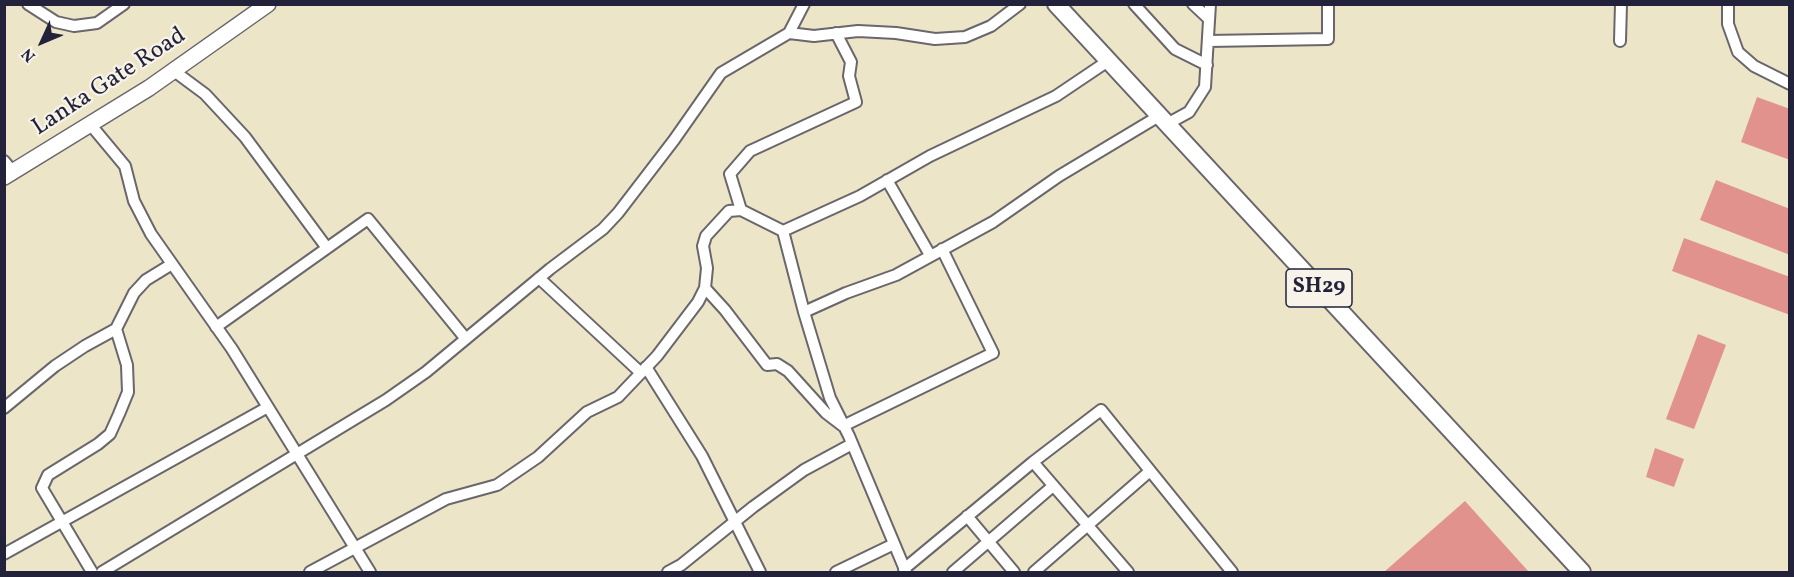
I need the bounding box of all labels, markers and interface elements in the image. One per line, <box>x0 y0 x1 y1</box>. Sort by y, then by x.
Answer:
north arrow <box>12 12 72 72</box>
street label: Lanka Gate Road <box>28 23 192 143</box>
text: N <box>17 43 41 66</box>
road number: SH29 <box>1286 269 1352 307</box>

